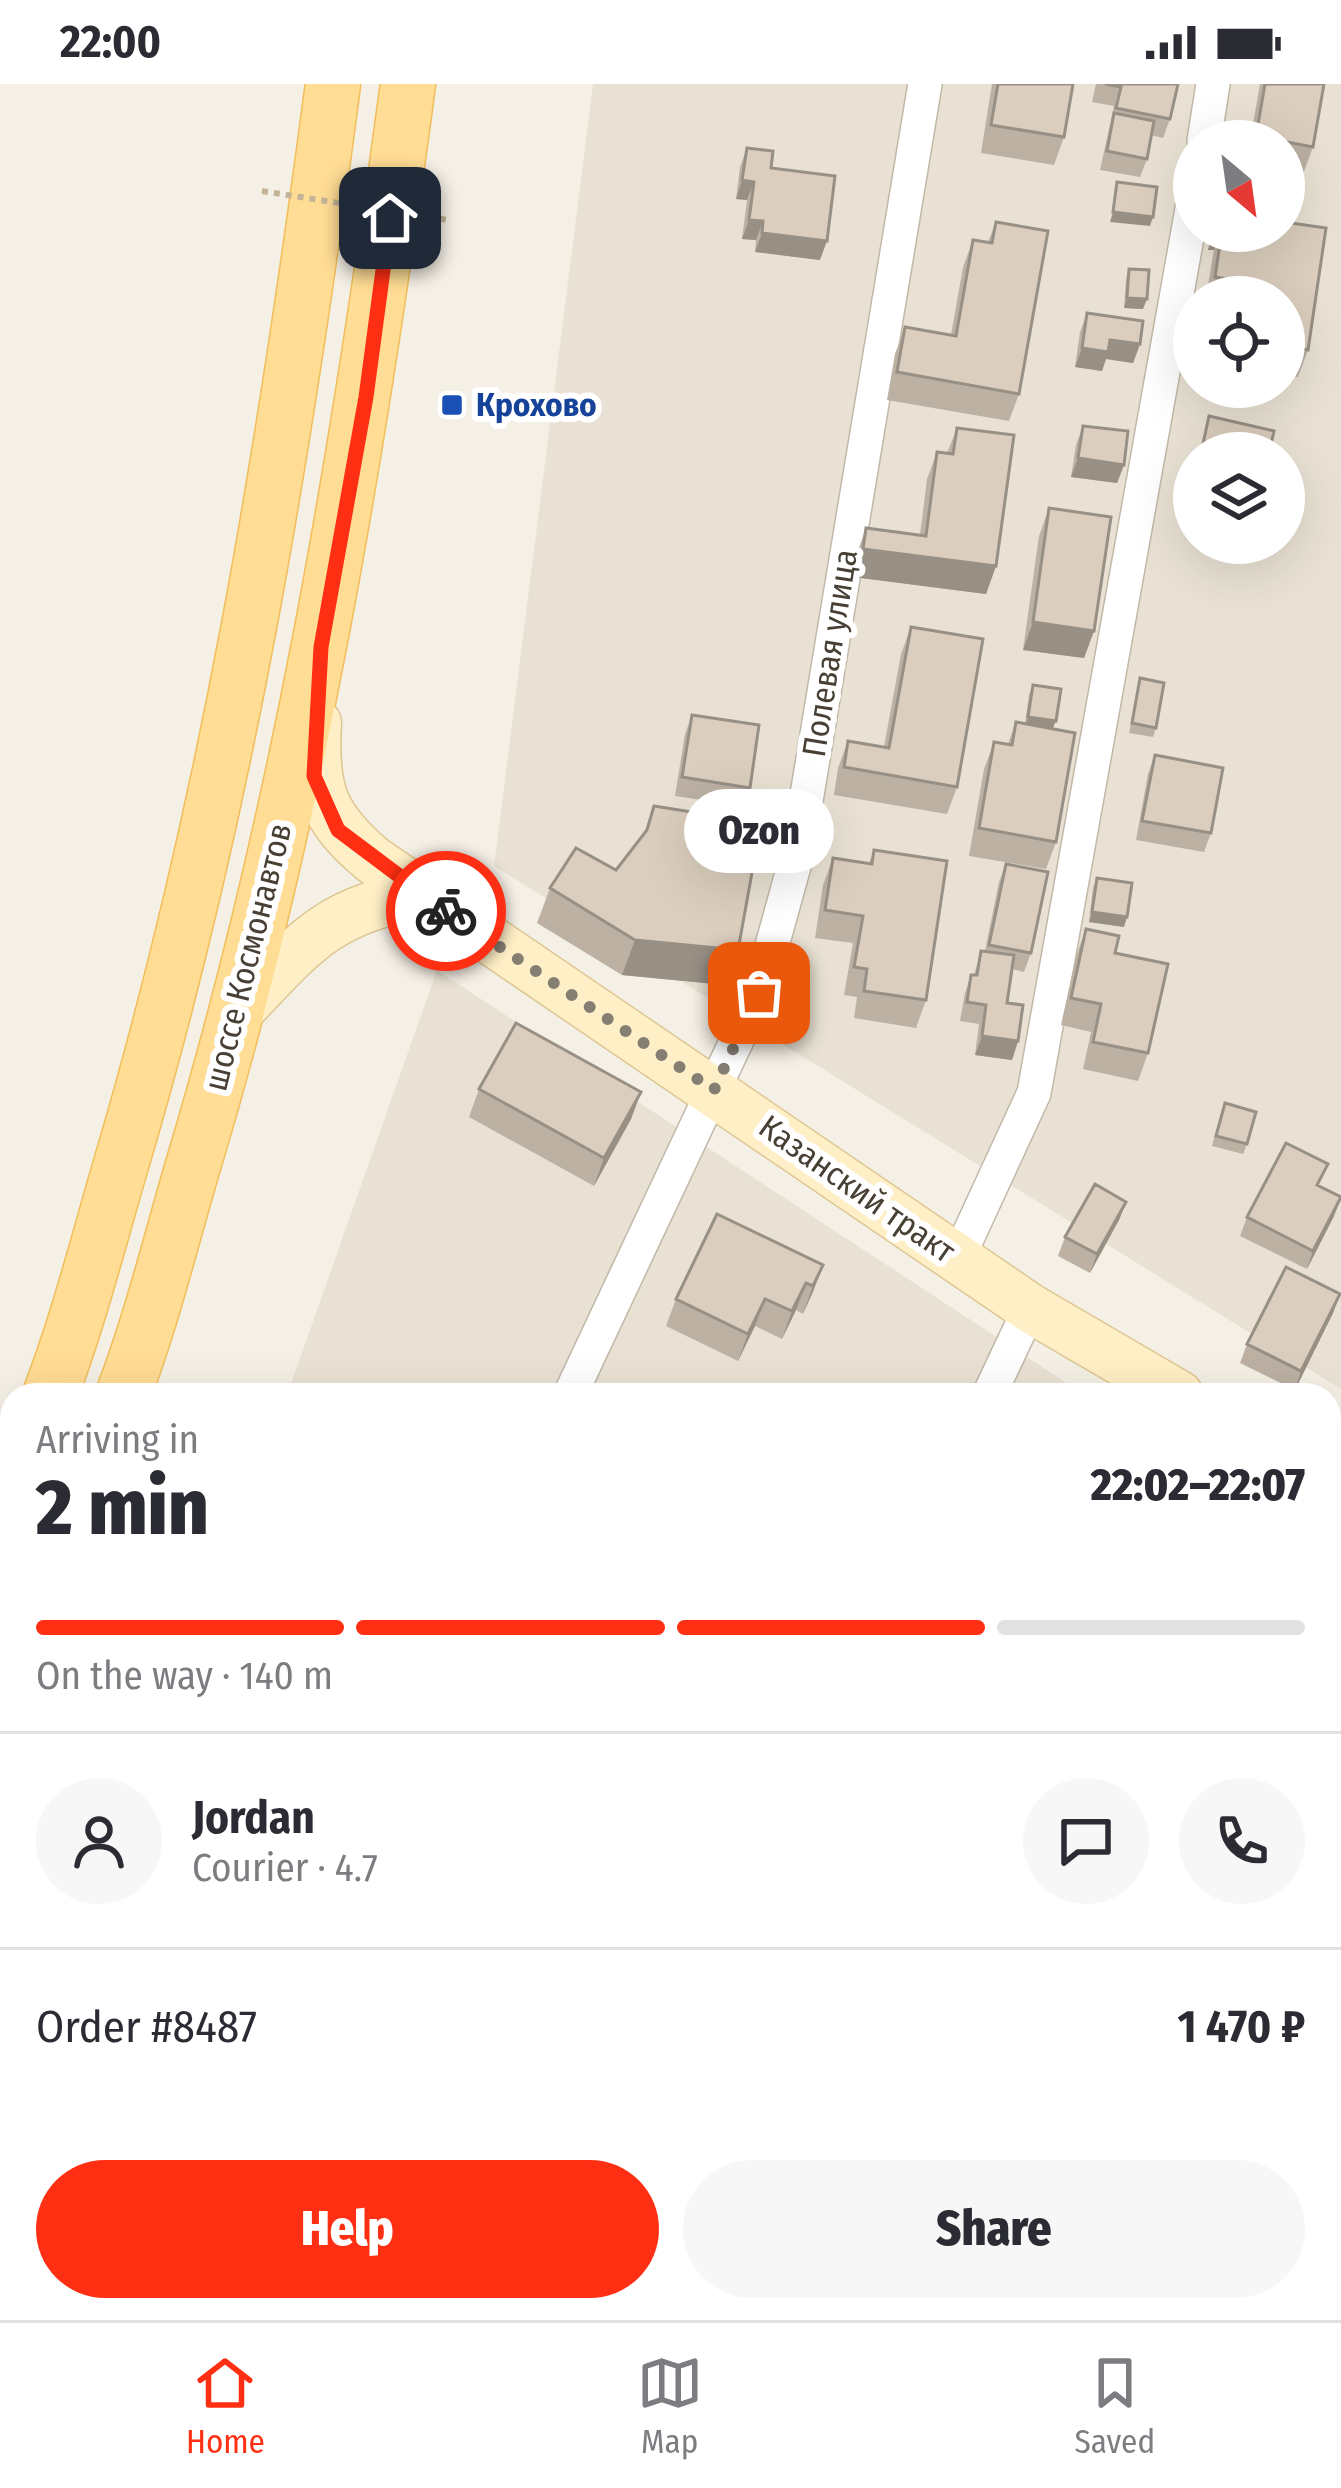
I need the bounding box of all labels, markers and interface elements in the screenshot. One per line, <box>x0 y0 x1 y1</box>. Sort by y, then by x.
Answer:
text: 22:00 <box>60 15 161 69</box>
north arrow <box>1173 120 1305 252</box>
map controls <box>1173 120 1305 564</box>
pin <box>339 167 441 269</box>
icon: home <box>357 185 423 251</box>
button: locate <box>1173 276 1305 408</box>
place label: Крохово <box>476 385 597 425</box>
marker: Крохово <box>439 392 465 418</box>
button: layers <box>1173 432 1305 564</box>
street label: Полевая улица <box>794 546 866 760</box>
callout: Ozon <box>684 789 834 873</box>
text: Ozon <box>718 808 800 854</box>
street label: шоссе Космонавтов <box>195 819 301 1095</box>
courier <box>386 851 506 971</box>
icon: bike <box>413 878 479 944</box>
pin <box>708 942 810 1044</box>
icon: bag <box>726 960 792 1026</box>
street label: Казанский тракт <box>751 1107 963 1272</box>
text: Arriving in <box>36 1417 199 1463</box>
text: 22:02–22:07 <box>1091 1458 1305 1512</box>
text: 2 min <box>36 1461 209 1555</box>
text: On the way · 140 m <box>36 1653 333 1699</box>
button: person <box>36 1778 162 1904</box>
button: chat <box>1023 1778 1149 1904</box>
button: phone <box>1179 1778 1305 1904</box>
text: Jordan <box>192 1791 315 1845</box>
text: Courier · 4.7 <box>192 1845 378 1891</box>
text: Order #8487 <box>36 2000 257 2054</box>
text: 1 470 ₽ <box>1177 2000 1305 2054</box>
button: Help <box>36 2160 659 2298</box>
button: Share <box>683 2160 1305 2298</box>
tab: Home <box>186 2350 265 2462</box>
tab: Map <box>637 2350 703 2462</box>
tab: Saved <box>1075 2350 1155 2462</box>

